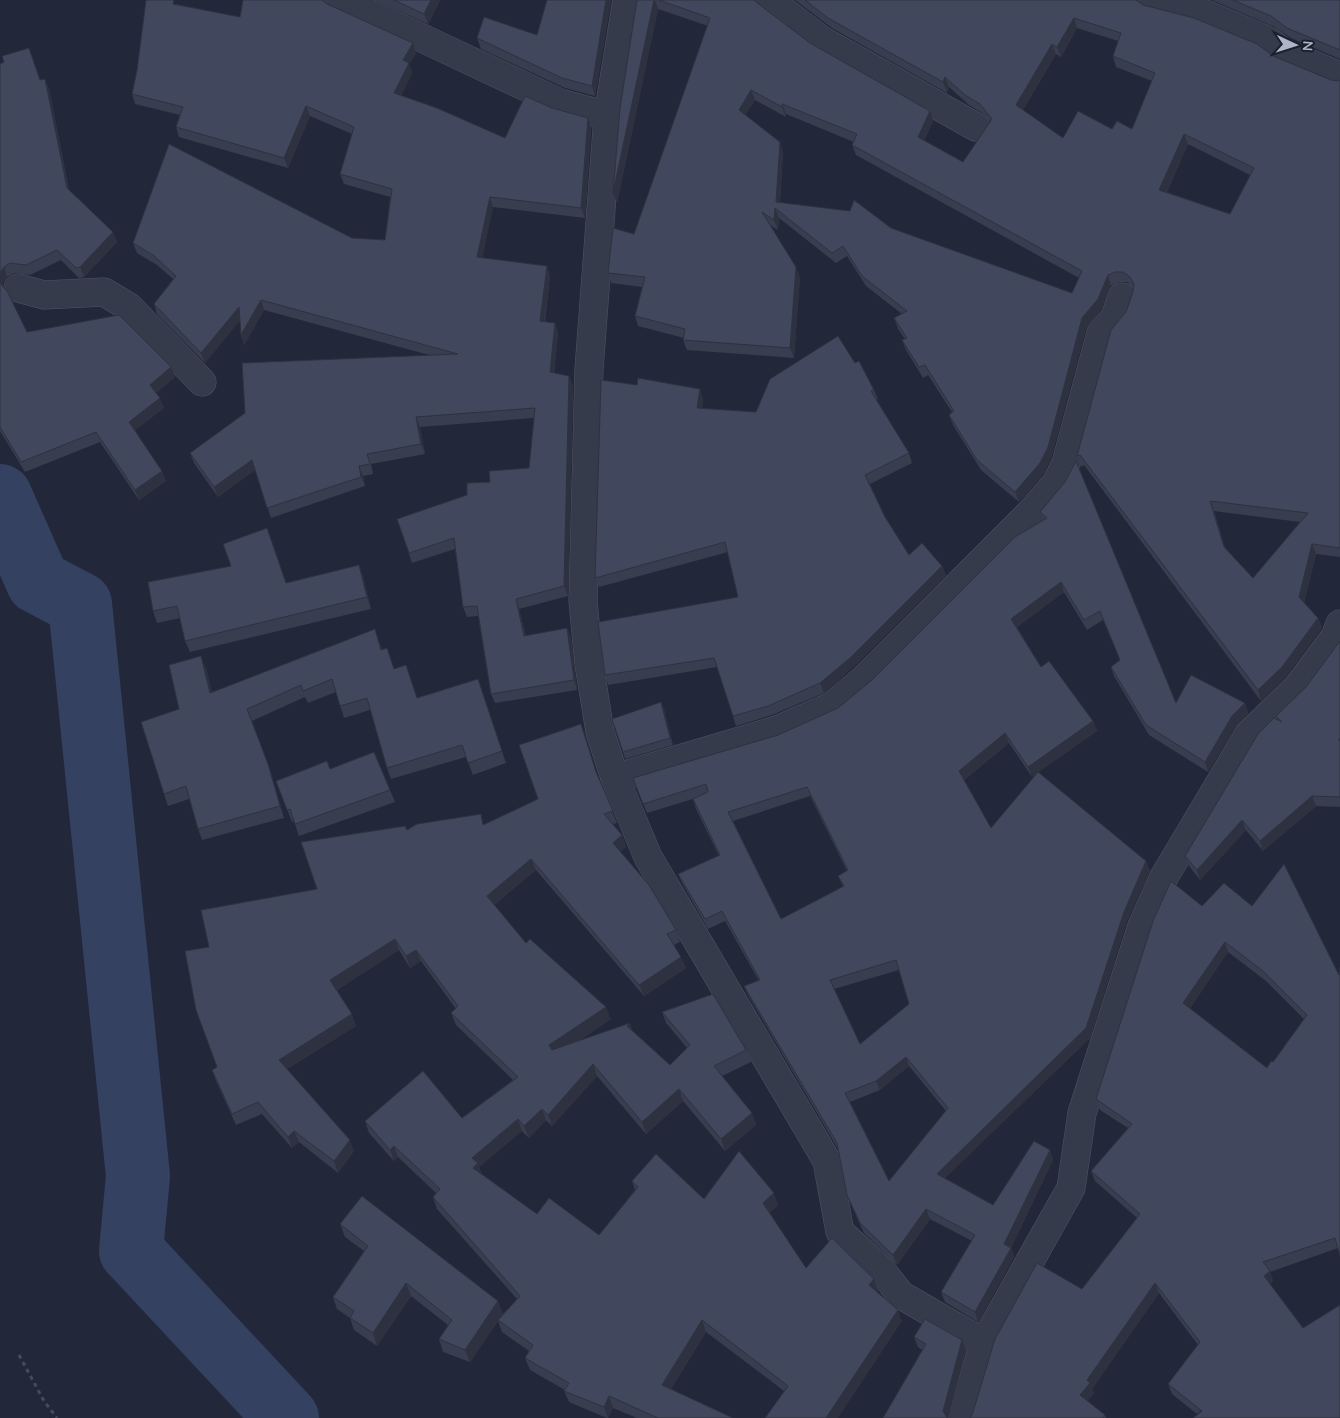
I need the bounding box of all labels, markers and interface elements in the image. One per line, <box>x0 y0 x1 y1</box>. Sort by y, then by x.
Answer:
north arrow <box>1270 20 1320 70</box>
text: N <box>1299 40 1317 52</box>

